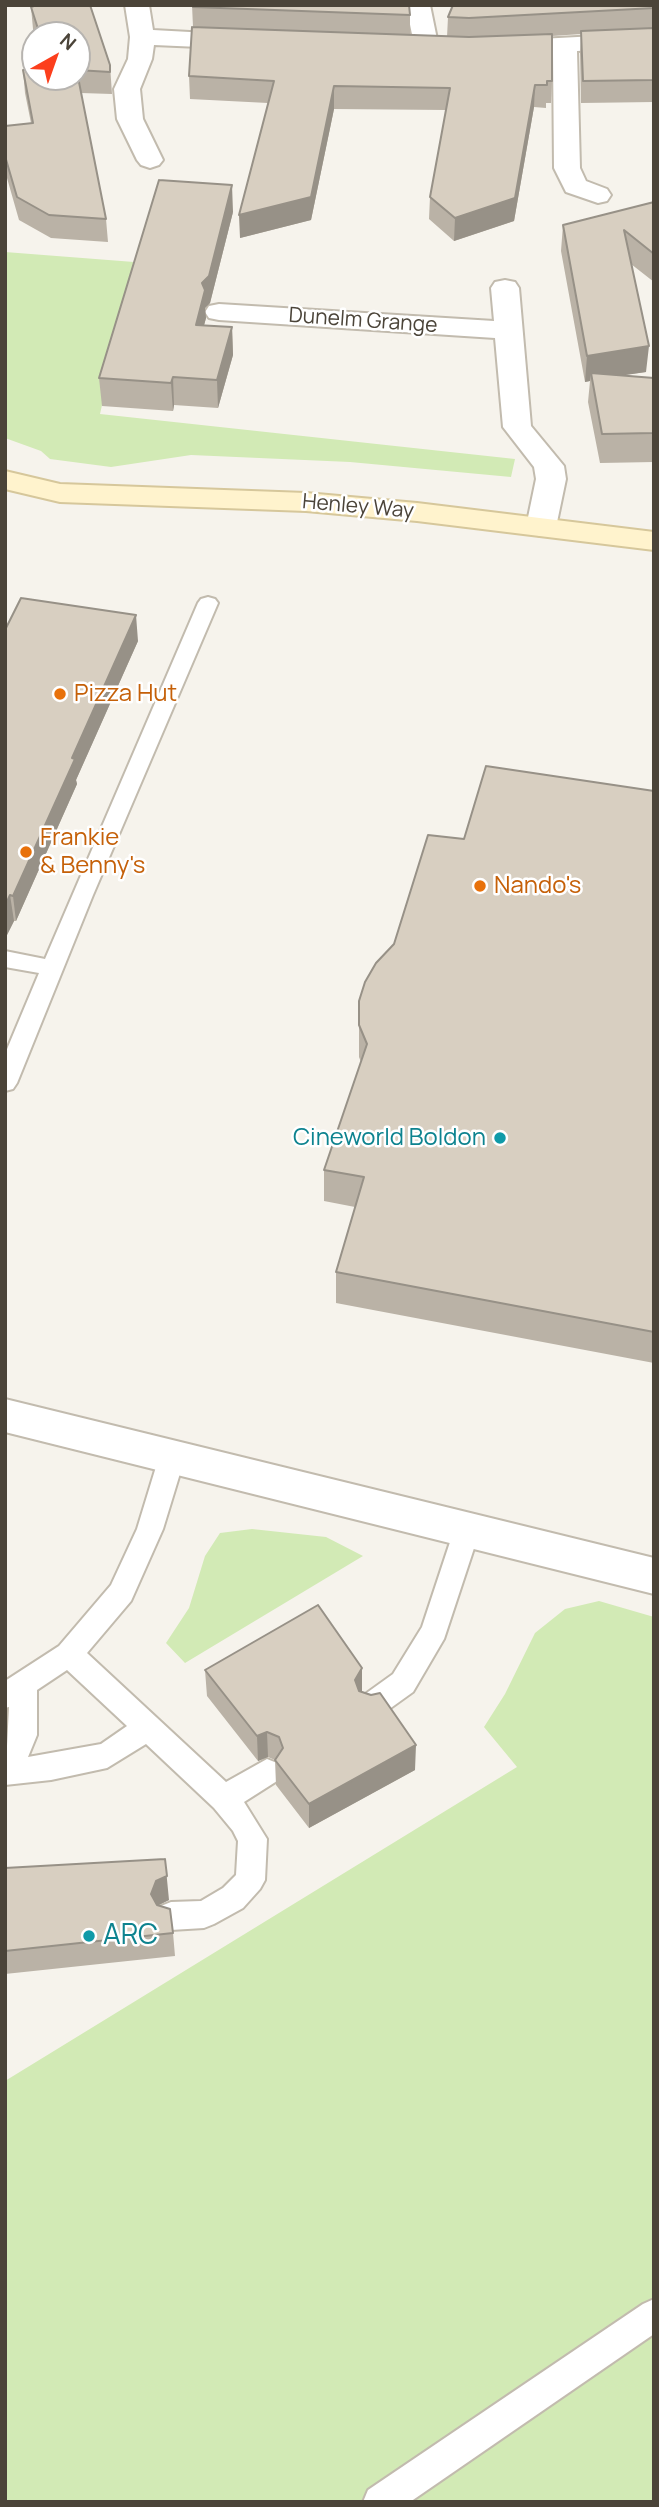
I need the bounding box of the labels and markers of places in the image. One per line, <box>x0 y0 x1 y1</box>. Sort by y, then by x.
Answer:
place label: Pizza Hut <box>74 680 177 708</box>
marker: Pizza Hut <box>52 686 68 702</box>
place label: Frankie & Benny's <box>40 824 145 880</box>
marker: Frankie & Benny's <box>18 844 34 860</box>
place label: Nando's <box>494 872 581 900</box>
marker: Nando's <box>472 878 488 894</box>
place label: Cineworld Boldon <box>293 1124 486 1152</box>
marker: Cineworld Boldon <box>492 1130 508 1146</box>
place label: ARC <box>103 1919 158 1953</box>
marker: ARC <box>81 1928 97 1944</box>

